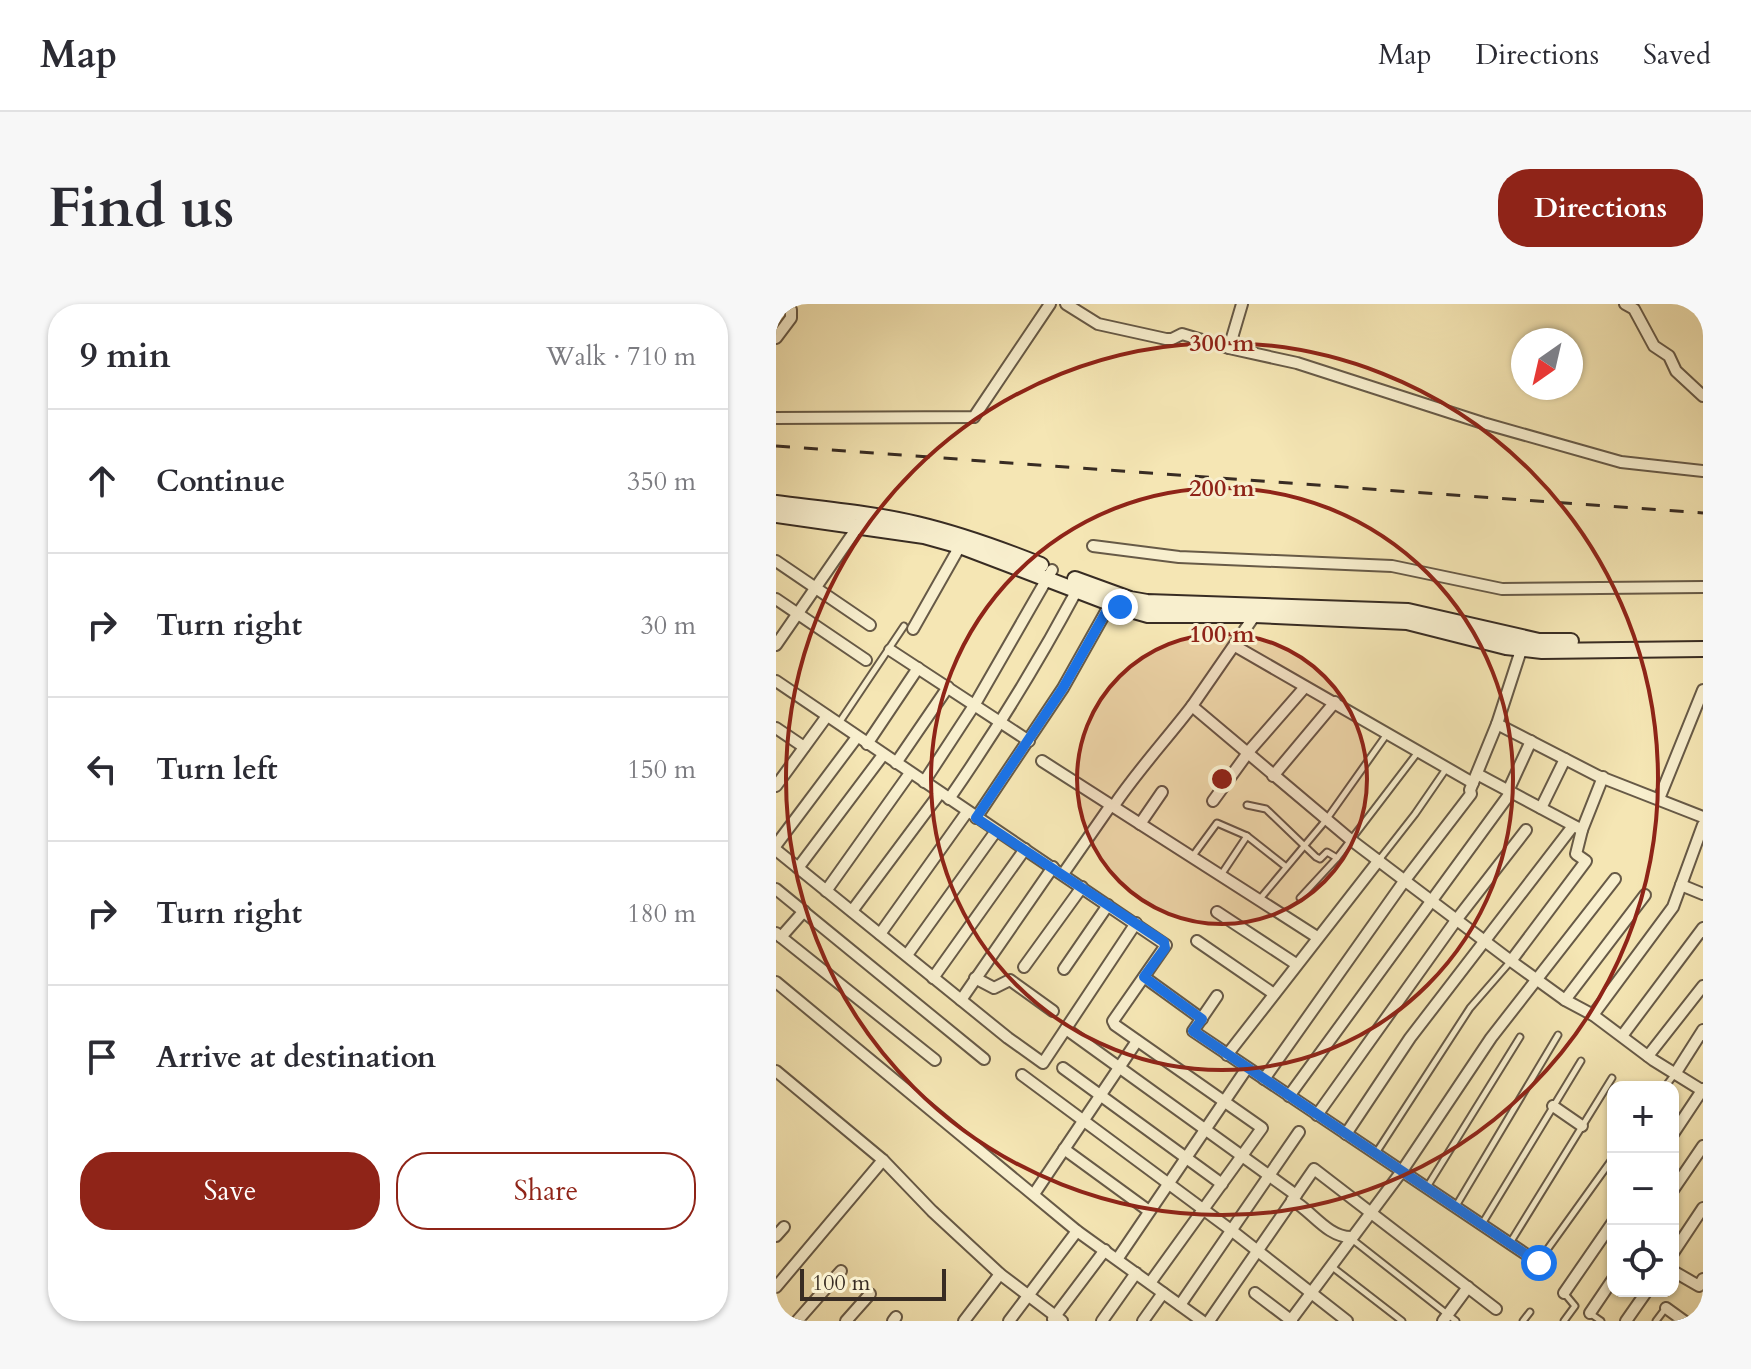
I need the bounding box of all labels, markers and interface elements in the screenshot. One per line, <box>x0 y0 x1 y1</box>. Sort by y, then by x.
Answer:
text: Map <box>40 29 117 81</box>
text: Map <box>1378 36 1432 74</box>
text: Directions <box>1476 36 1599 74</box>
text: Saved <box>1643 36 1711 74</box>
button: Directions <box>1498 169 1703 247</box>
text: Find us <box>48 171 234 246</box>
text: 300 m <box>1189 327 1256 360</box>
north arrow <box>1511 328 1583 400</box>
text: 9 min <box>80 333 171 379</box>
text: Walk · 710 m <box>546 339 696 374</box>
icon: ahead <box>80 459 124 503</box>
text: Continue <box>156 461 285 502</box>
text: 350 m <box>627 464 696 499</box>
text: 200 m <box>1189 472 1256 505</box>
route end <box>1102 589 1138 625</box>
icon: right <box>80 603 124 647</box>
text: Turn right <box>156 605 302 646</box>
text: 30 m <box>640 608 696 643</box>
text: 100 m <box>1189 618 1256 651</box>
icon: left <box>80 747 124 791</box>
text: Turn left <box>156 749 278 790</box>
text: 150 m <box>627 752 696 787</box>
centre of rings <box>1208 765 1236 793</box>
icon: right <box>80 891 124 935</box>
text: Turn right <box>156 893 302 934</box>
text: 180 m <box>627 896 696 931</box>
icon: arrive <box>80 1035 124 1079</box>
text: Arrive at destination <box>156 1037 436 1078</box>
map controls <box>1607 1081 1679 1297</box>
button: + <box>1607 1081 1679 1153</box>
button: Save <box>80 1152 380 1230</box>
button: Share <box>396 1152 696 1230</box>
button: − <box>1607 1153 1679 1225</box>
button: locate <box>1607 1225 1679 1297</box>
route start <box>1521 1245 1557 1281</box>
scale bar <box>800 1265 946 1301</box>
text: 100 m <box>812 1268 870 1298</box>

